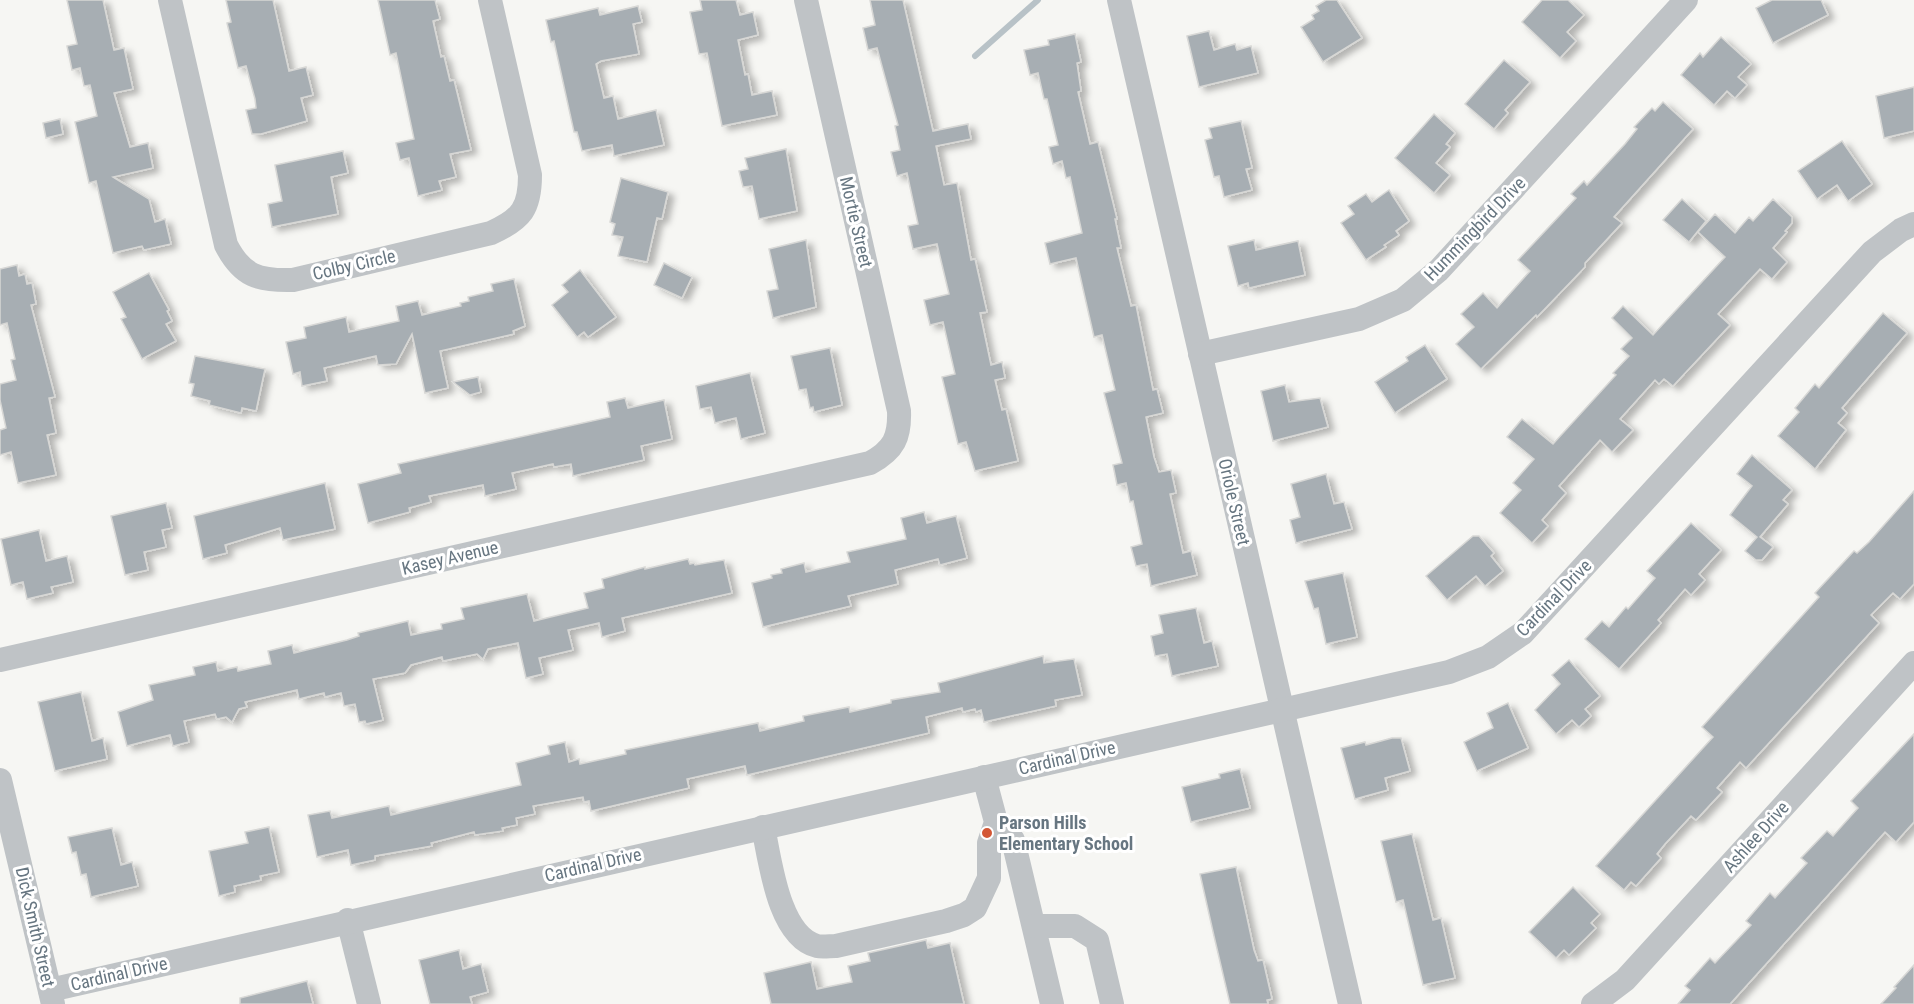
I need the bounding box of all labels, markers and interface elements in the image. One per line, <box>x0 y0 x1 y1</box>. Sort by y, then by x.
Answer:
street label: Hummingbird Drive <box>1420 172 1529 285</box>
street label: Mortie Street <box>836 174 877 269</box>
street label: Colby Circle <box>310 245 397 284</box>
street label: Oriole Street <box>1214 456 1255 547</box>
street label: Kasey Avenue <box>400 536 500 579</box>
street label: Cardinal Drive <box>1512 555 1595 640</box>
street label: Cardinal Drive <box>1016 736 1117 779</box>
street label: Ashlee Drive <box>1718 797 1793 877</box>
place label: Parson Hills Elementary School <box>999 812 1133 854</box>
marker: Parson Hills Elementary School <box>980 826 994 840</box>
street label: Cardinal Drive <box>542 843 643 886</box>
street label: Dick Smith Street <box>11 865 59 989</box>
street label: Cardinal Drive <box>68 952 169 995</box>

